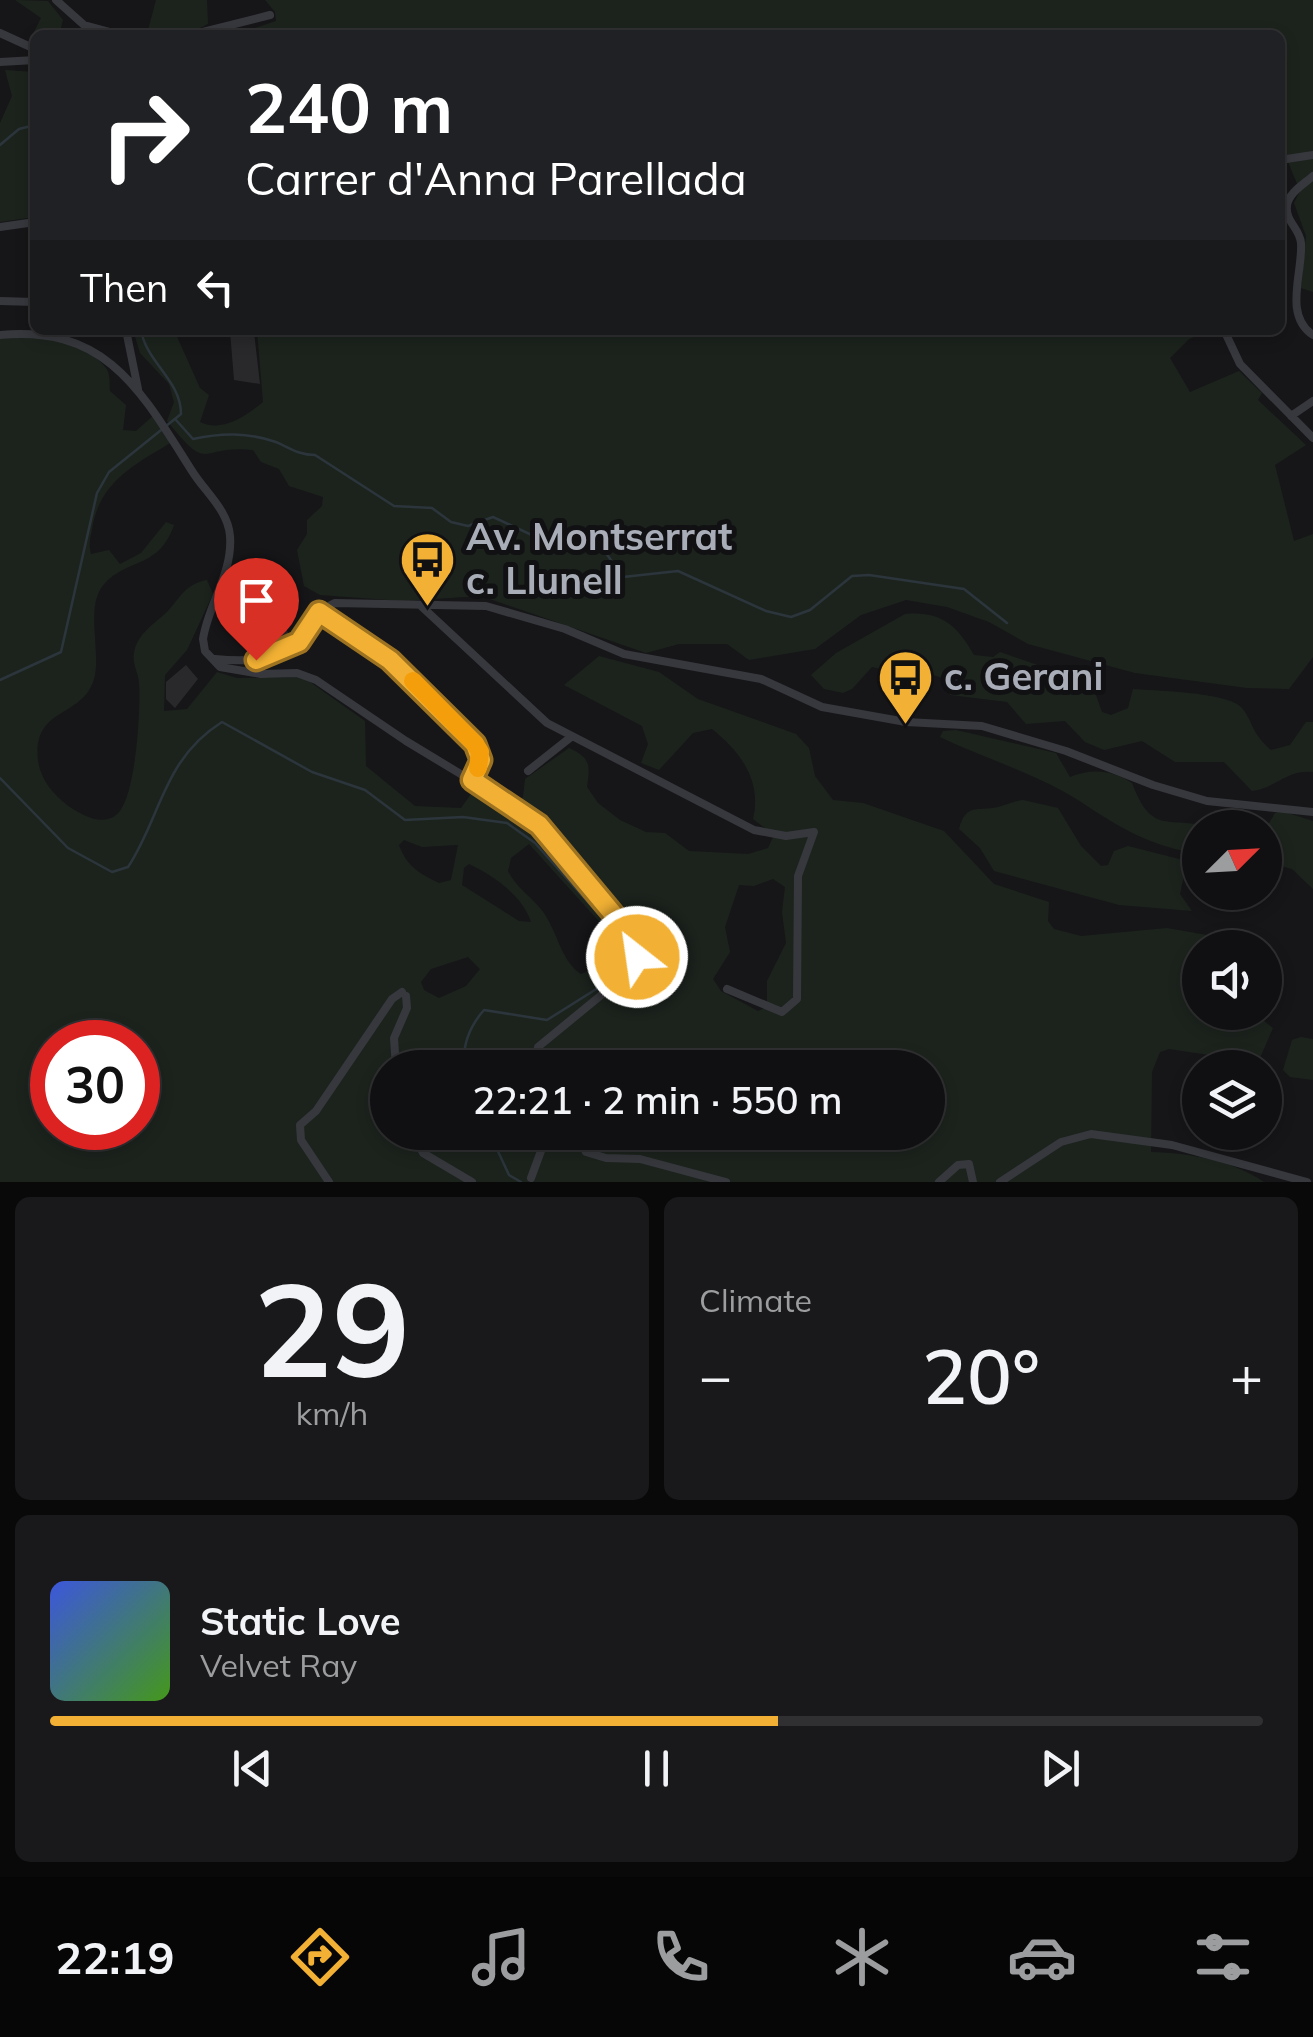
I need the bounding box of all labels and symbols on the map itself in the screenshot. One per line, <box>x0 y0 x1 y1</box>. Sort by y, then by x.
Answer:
place label: Av. Montserrat c. Llunell <box>466 512 733 604</box>
bus stop icon: Av. Montserrat c. Llunell <box>397 529 457 608</box>
pin <box>214 558 299 661</box>
bus stop icon: c. Gerani <box>875 647 935 726</box>
place label: c. Gerani <box>944 652 1103 700</box>
north arrow <box>1182 810 1282 910</box>
position arrow <box>585 905 689 1009</box>
speed limit sign: 30 <box>30 1020 160 1150</box>

